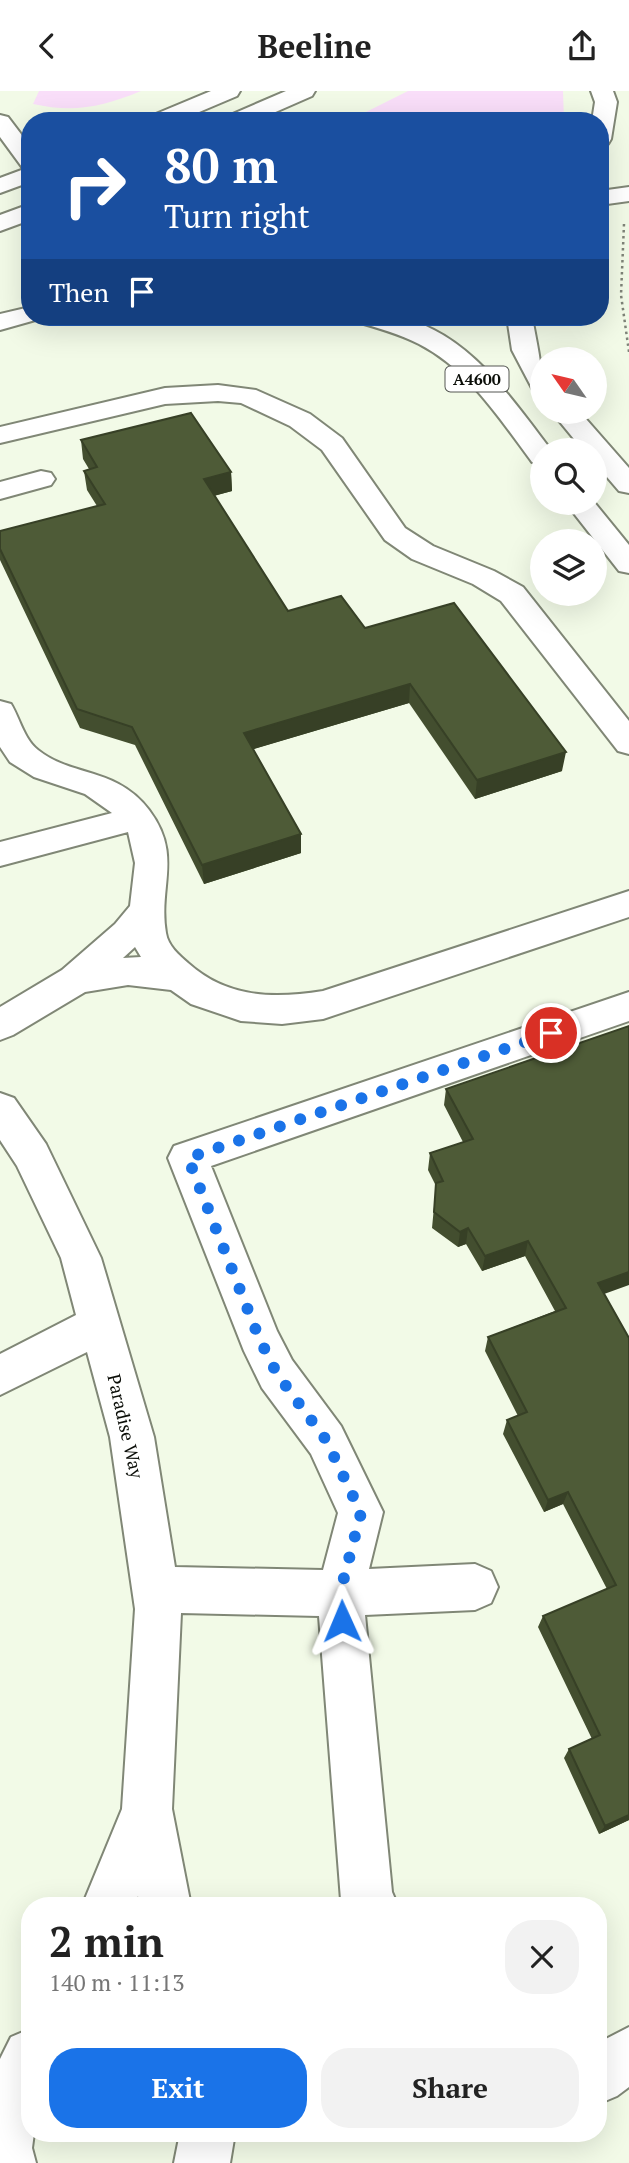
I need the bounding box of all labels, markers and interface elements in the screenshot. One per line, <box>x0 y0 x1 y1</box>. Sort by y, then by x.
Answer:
text: Beeline <box>257 25 372 67</box>
icon: back <box>28 27 66 65</box>
icon: share <box>563 27 601 65</box>
text: 80 m <box>164 132 278 197</box>
icon: right <box>49 140 140 231</box>
text: Turn right <box>164 195 310 237</box>
icon: arrive <box>123 273 161 311</box>
text: Then <box>49 275 109 309</box>
north arrow <box>530 347 607 423</box>
map controls <box>530 347 607 606</box>
road number: A4600 <box>446 367 508 391</box>
button: search <box>530 438 607 515</box>
button: layers <box>530 529 607 606</box>
pin <box>521 1003 581 1063</box>
icon: arrive <box>532 1014 570 1052</box>
street label: Paradise Way <box>102 1372 150 1481</box>
position arrow <box>305 1584 379 1658</box>
text: 2 min <box>49 1913 164 1969</box>
button: close <box>505 1920 579 1994</box>
text: 140 m · 11:13 <box>49 1967 184 1998</box>
button: Exit <box>49 2048 307 2128</box>
button: Share <box>321 2048 579 2128</box>

